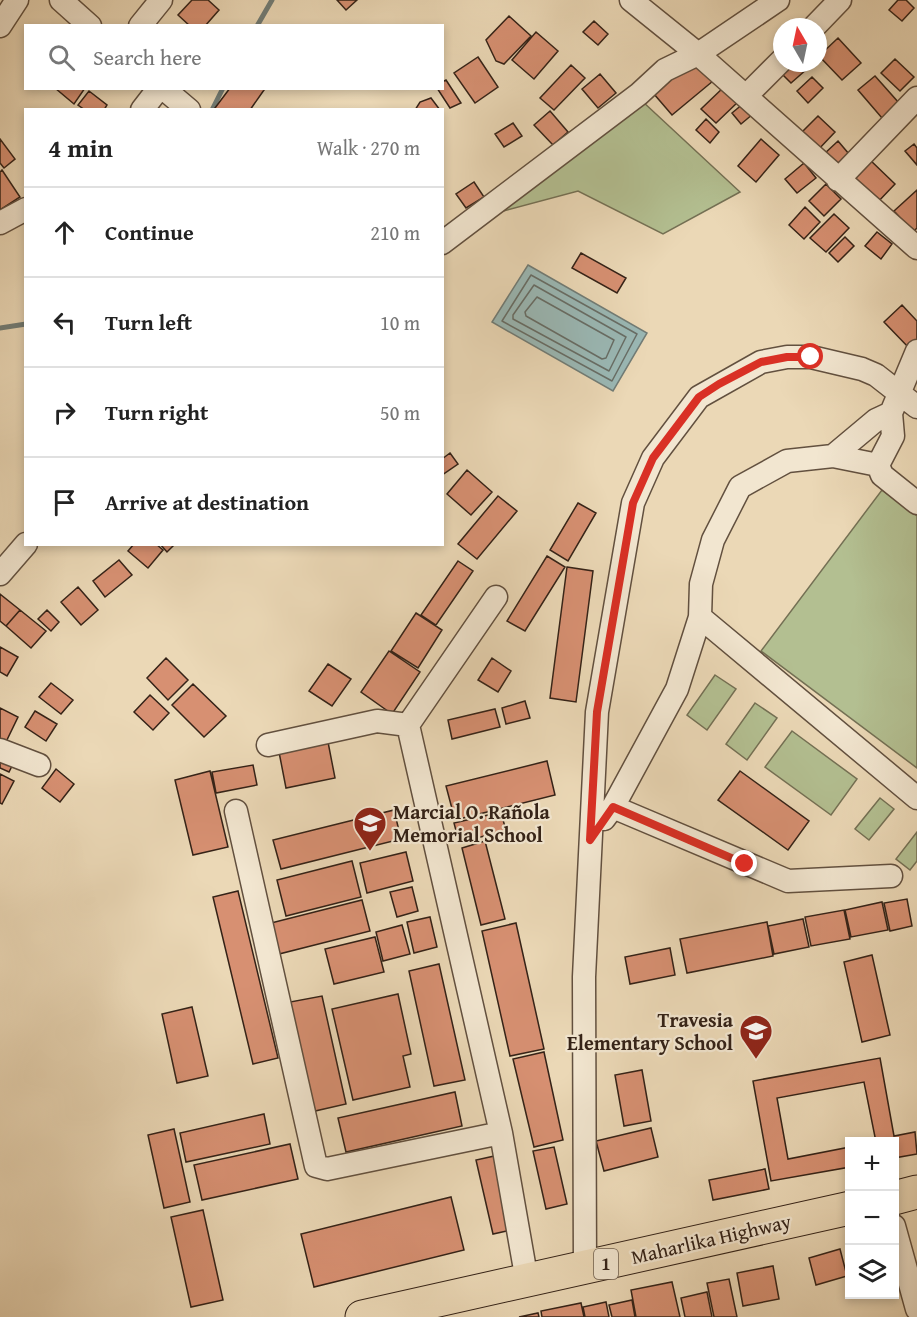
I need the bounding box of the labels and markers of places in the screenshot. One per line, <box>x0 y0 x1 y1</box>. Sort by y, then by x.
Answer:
place label: Marcial O. Rañola Memorial School <box>393 797 551 849</box>
school or university icon: Marcial O. Rañola Memorial School <box>352 805 388 852</box>
place label: Travesia Elementary School <box>567 1005 734 1057</box>
school or university icon: Travesia Elementary School <box>738 1013 774 1060</box>

